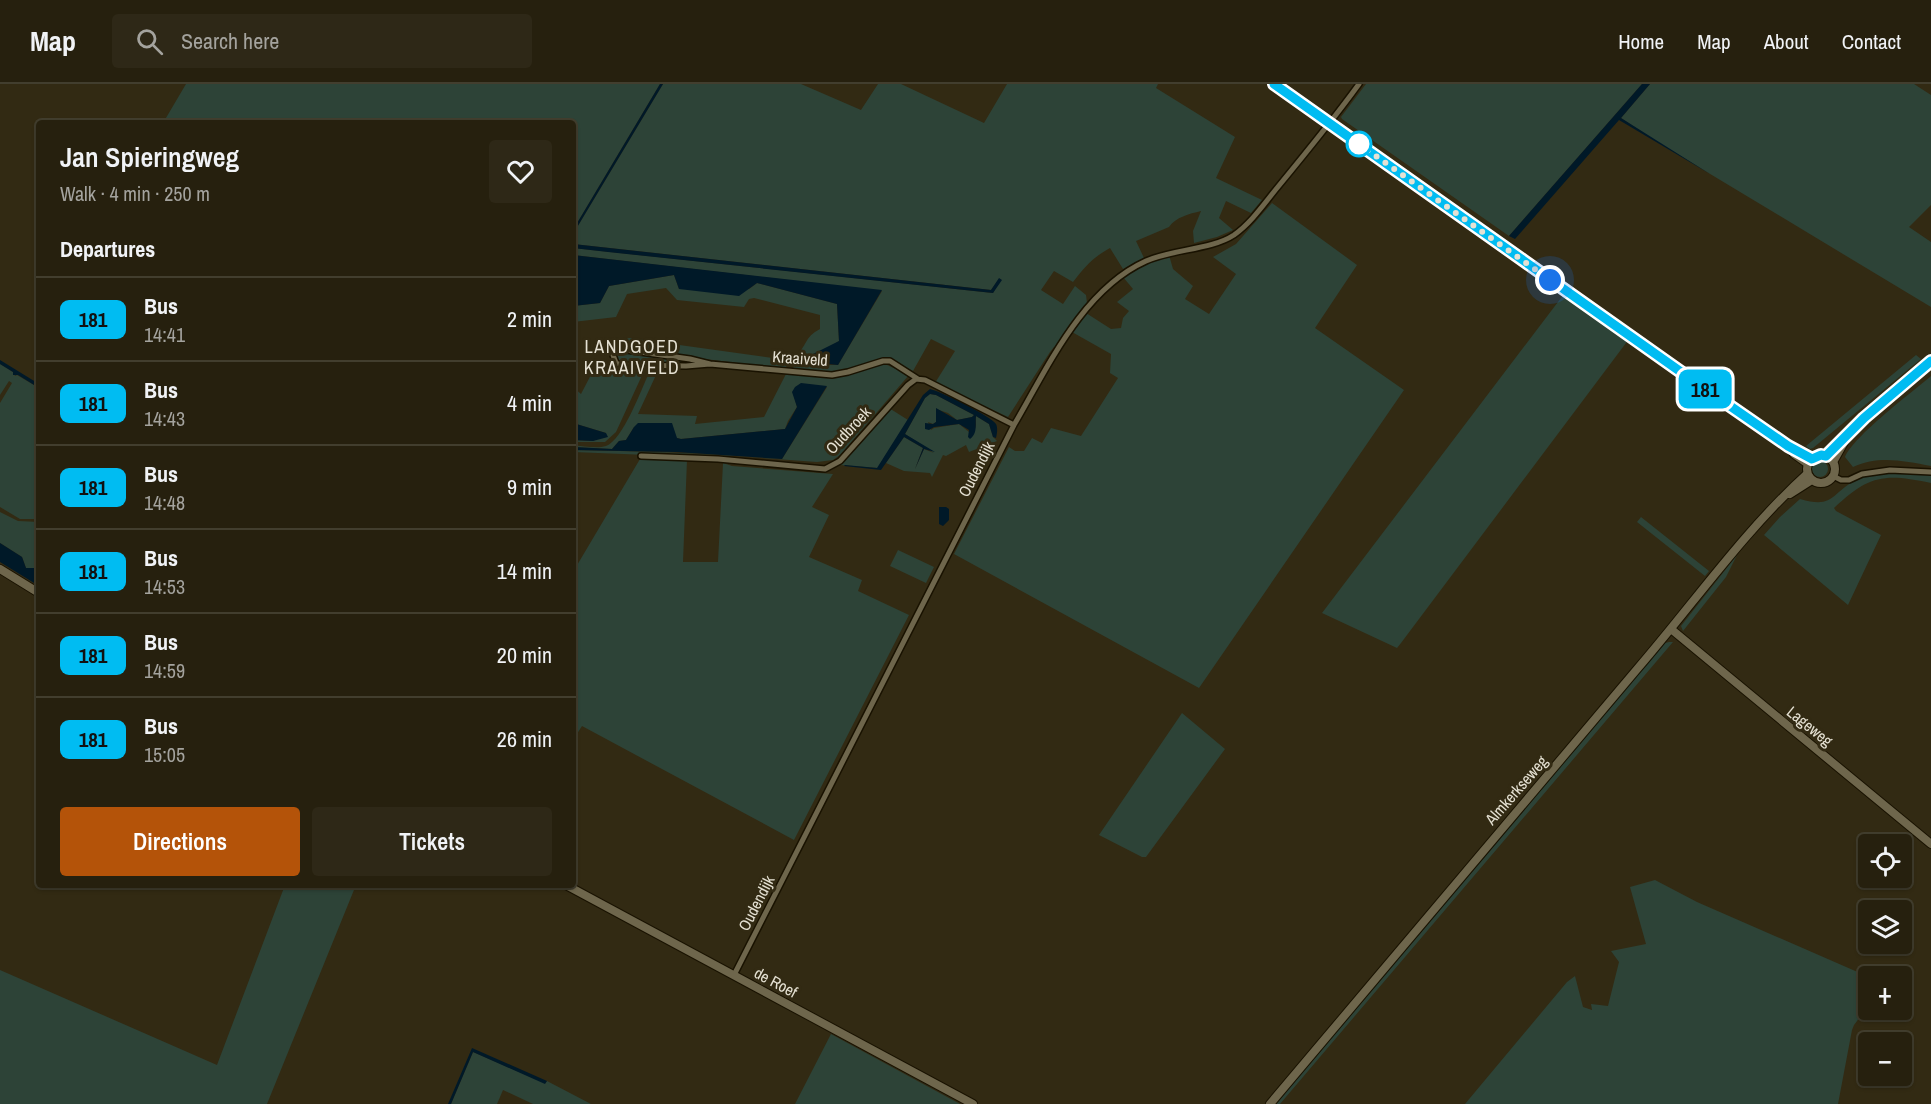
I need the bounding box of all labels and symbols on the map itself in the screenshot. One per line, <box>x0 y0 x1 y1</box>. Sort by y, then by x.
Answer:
unlabelled marker <box>1346 131 1372 157</box>
your location <box>1535 265 1565 295</box>
district label: LANDGOED KRAAIVELD <box>584 334 680 380</box>
street label: Kraaiveld <box>772 345 828 371</box>
line badge: 181 <box>1670 370 1740 408</box>
street label: Oudbroek <box>820 401 876 459</box>
street label: Oudendijk <box>953 437 1000 501</box>
street label: Lageweg <box>1782 701 1838 752</box>
street label: Almkerkseweg <box>1479 750 1553 830</box>
street label: Oudendijk <box>733 871 780 935</box>
street label: de Roef <box>751 962 802 1003</box>

